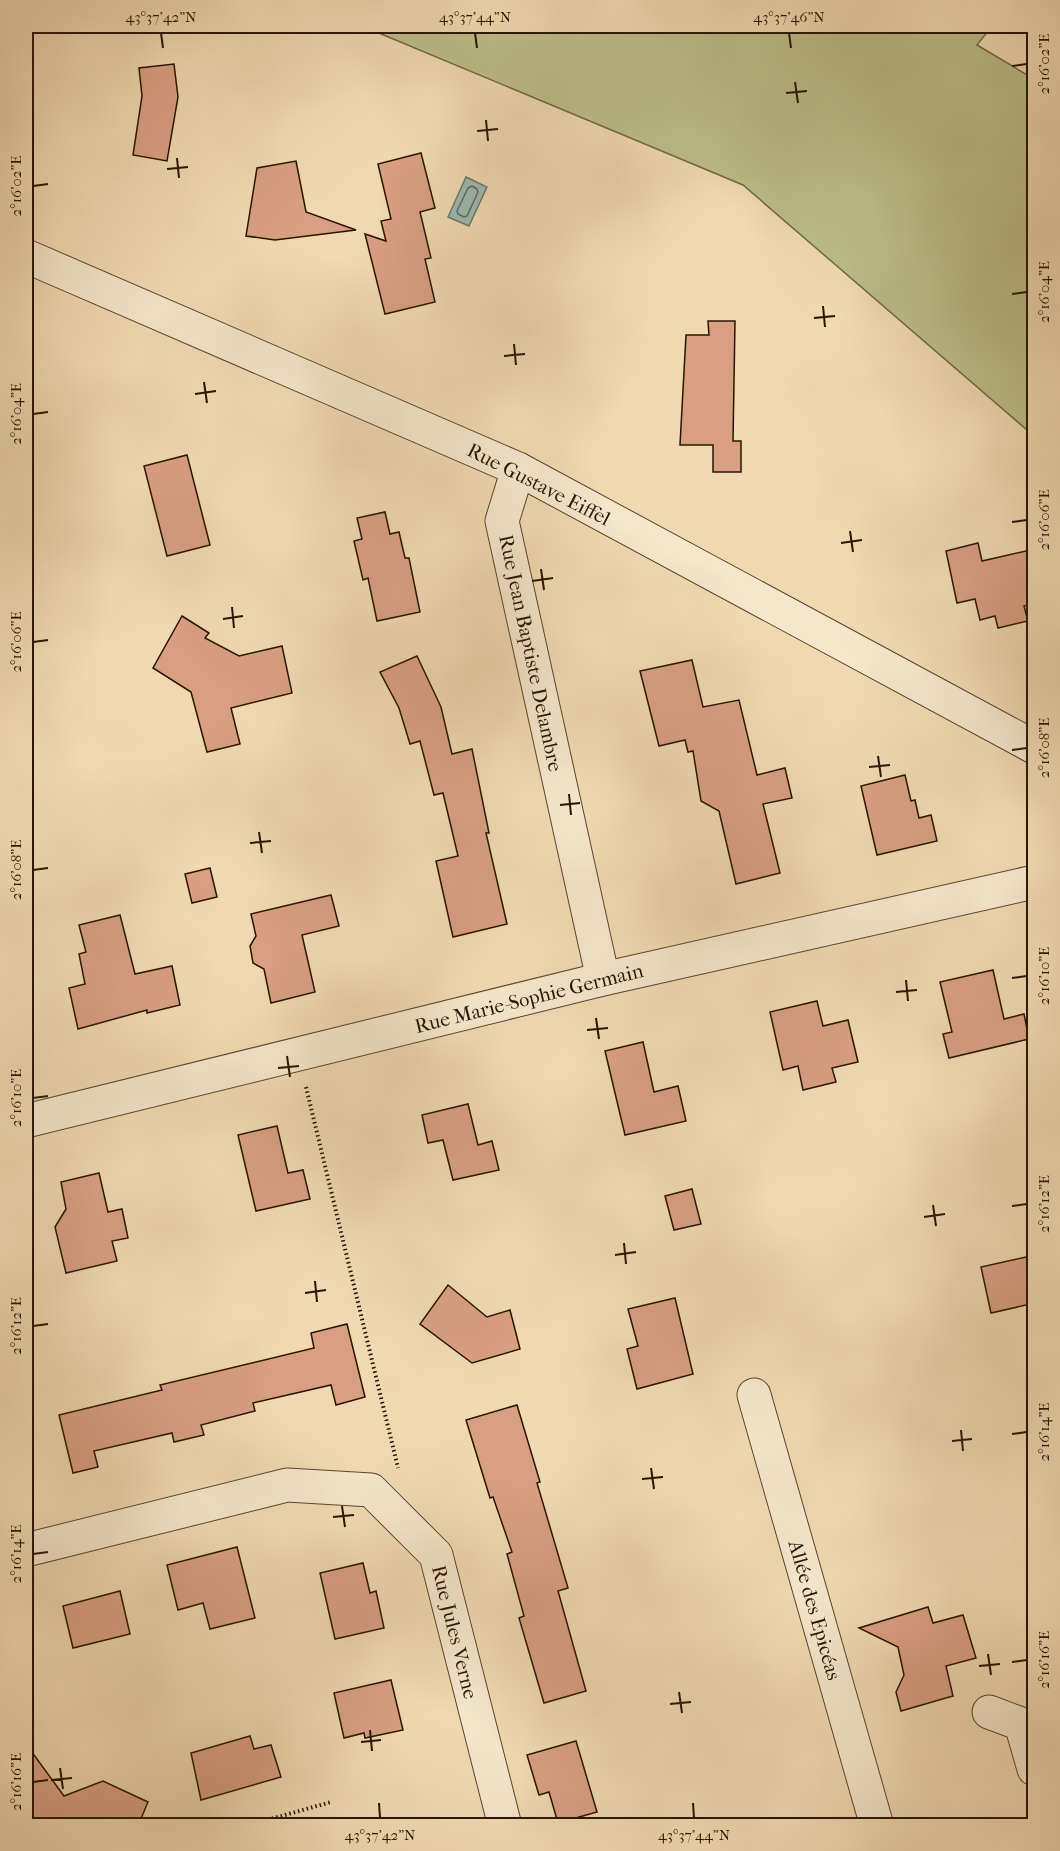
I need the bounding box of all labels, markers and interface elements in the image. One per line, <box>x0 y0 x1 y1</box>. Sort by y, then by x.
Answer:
text: 43°37'42"N <box>126 8 197 26</box>
text: 43°37'44"N <box>439 8 512 26</box>
text: 43°37'46"N <box>753 8 825 26</box>
text: 2°16'02"E <box>1035 34 1053 94</box>
text: 2°16'02"E <box>7 156 25 216</box>
text: 2°16'04"E <box>1035 261 1053 323</box>
text: 2°16'04"E <box>7 383 25 445</box>
street label: Rue Gustave Eiffel <box>463 438 615 531</box>
text: 2°16'06"E <box>1035 489 1053 551</box>
street label: Rue Jean Baptiste Delambre <box>494 533 567 774</box>
text: 2°16'06"E <box>7 611 25 673</box>
text: 2°16'08"E <box>1035 718 1053 778</box>
text: 2°16'08"E <box>7 840 25 900</box>
text: 2°16'10"E <box>1035 947 1053 1005</box>
street label: Rue Marie-Sophie Germain <box>412 959 646 1038</box>
text: 2°16'10"E <box>7 1069 25 1127</box>
text: 2°16'12"E <box>1035 1175 1053 1233</box>
text: 2°16'12"E <box>7 1297 25 1355</box>
text: 2°16'14"E <box>1035 1402 1053 1462</box>
text: 2°16'14"E <box>7 1524 25 1584</box>
street label: Allée des Epicéas <box>783 1537 845 1683</box>
street label: Rue Jules Verne <box>427 1563 482 1701</box>
text: 2°16'16"E <box>1035 1631 1053 1689</box>
text: 2°16'16"E <box>7 1753 25 1811</box>
text: 43°37'42"N <box>345 1826 416 1844</box>
text: 43°37'44"N <box>658 1826 731 1844</box>

